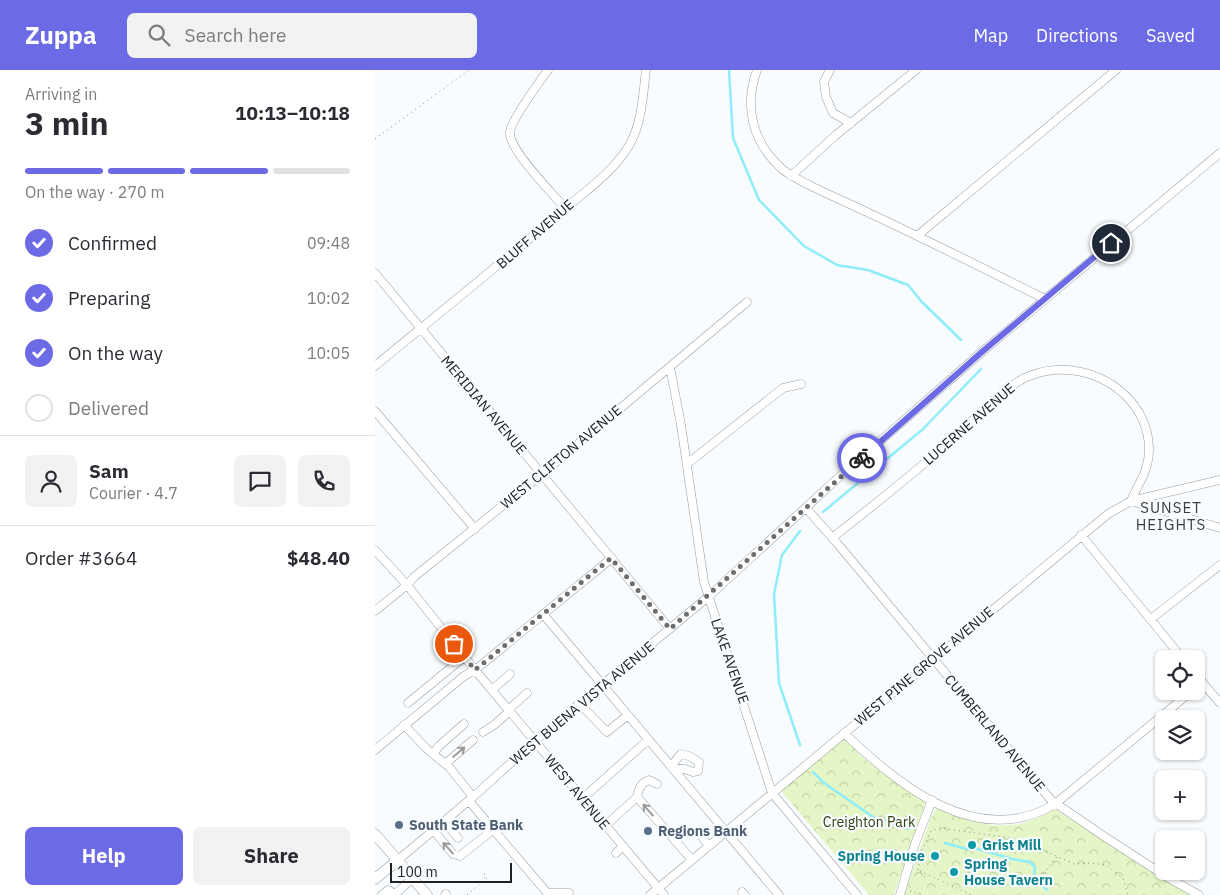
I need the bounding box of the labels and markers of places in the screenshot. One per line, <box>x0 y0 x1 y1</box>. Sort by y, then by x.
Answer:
pin <box>1090 222 1132 264</box>
pin <box>433 623 475 665</box>
place label: South State Bank <box>409 816 524 834</box>
marker: South State Bank <box>393 819 405 831</box>
place label: Regions Bank <box>658 822 748 840</box>
marker: Regions Bank <box>642 825 654 837</box>
place label: Grist Mill <box>982 836 1041 854</box>
marker: Grist Mill <box>966 839 978 851</box>
place label: Spring House <box>837 847 925 865</box>
marker: Spring House <box>929 850 941 862</box>
place label: Spring House Tavern <box>964 855 1053 889</box>
marker: Spring House Tavern <box>948 866 960 878</box>

